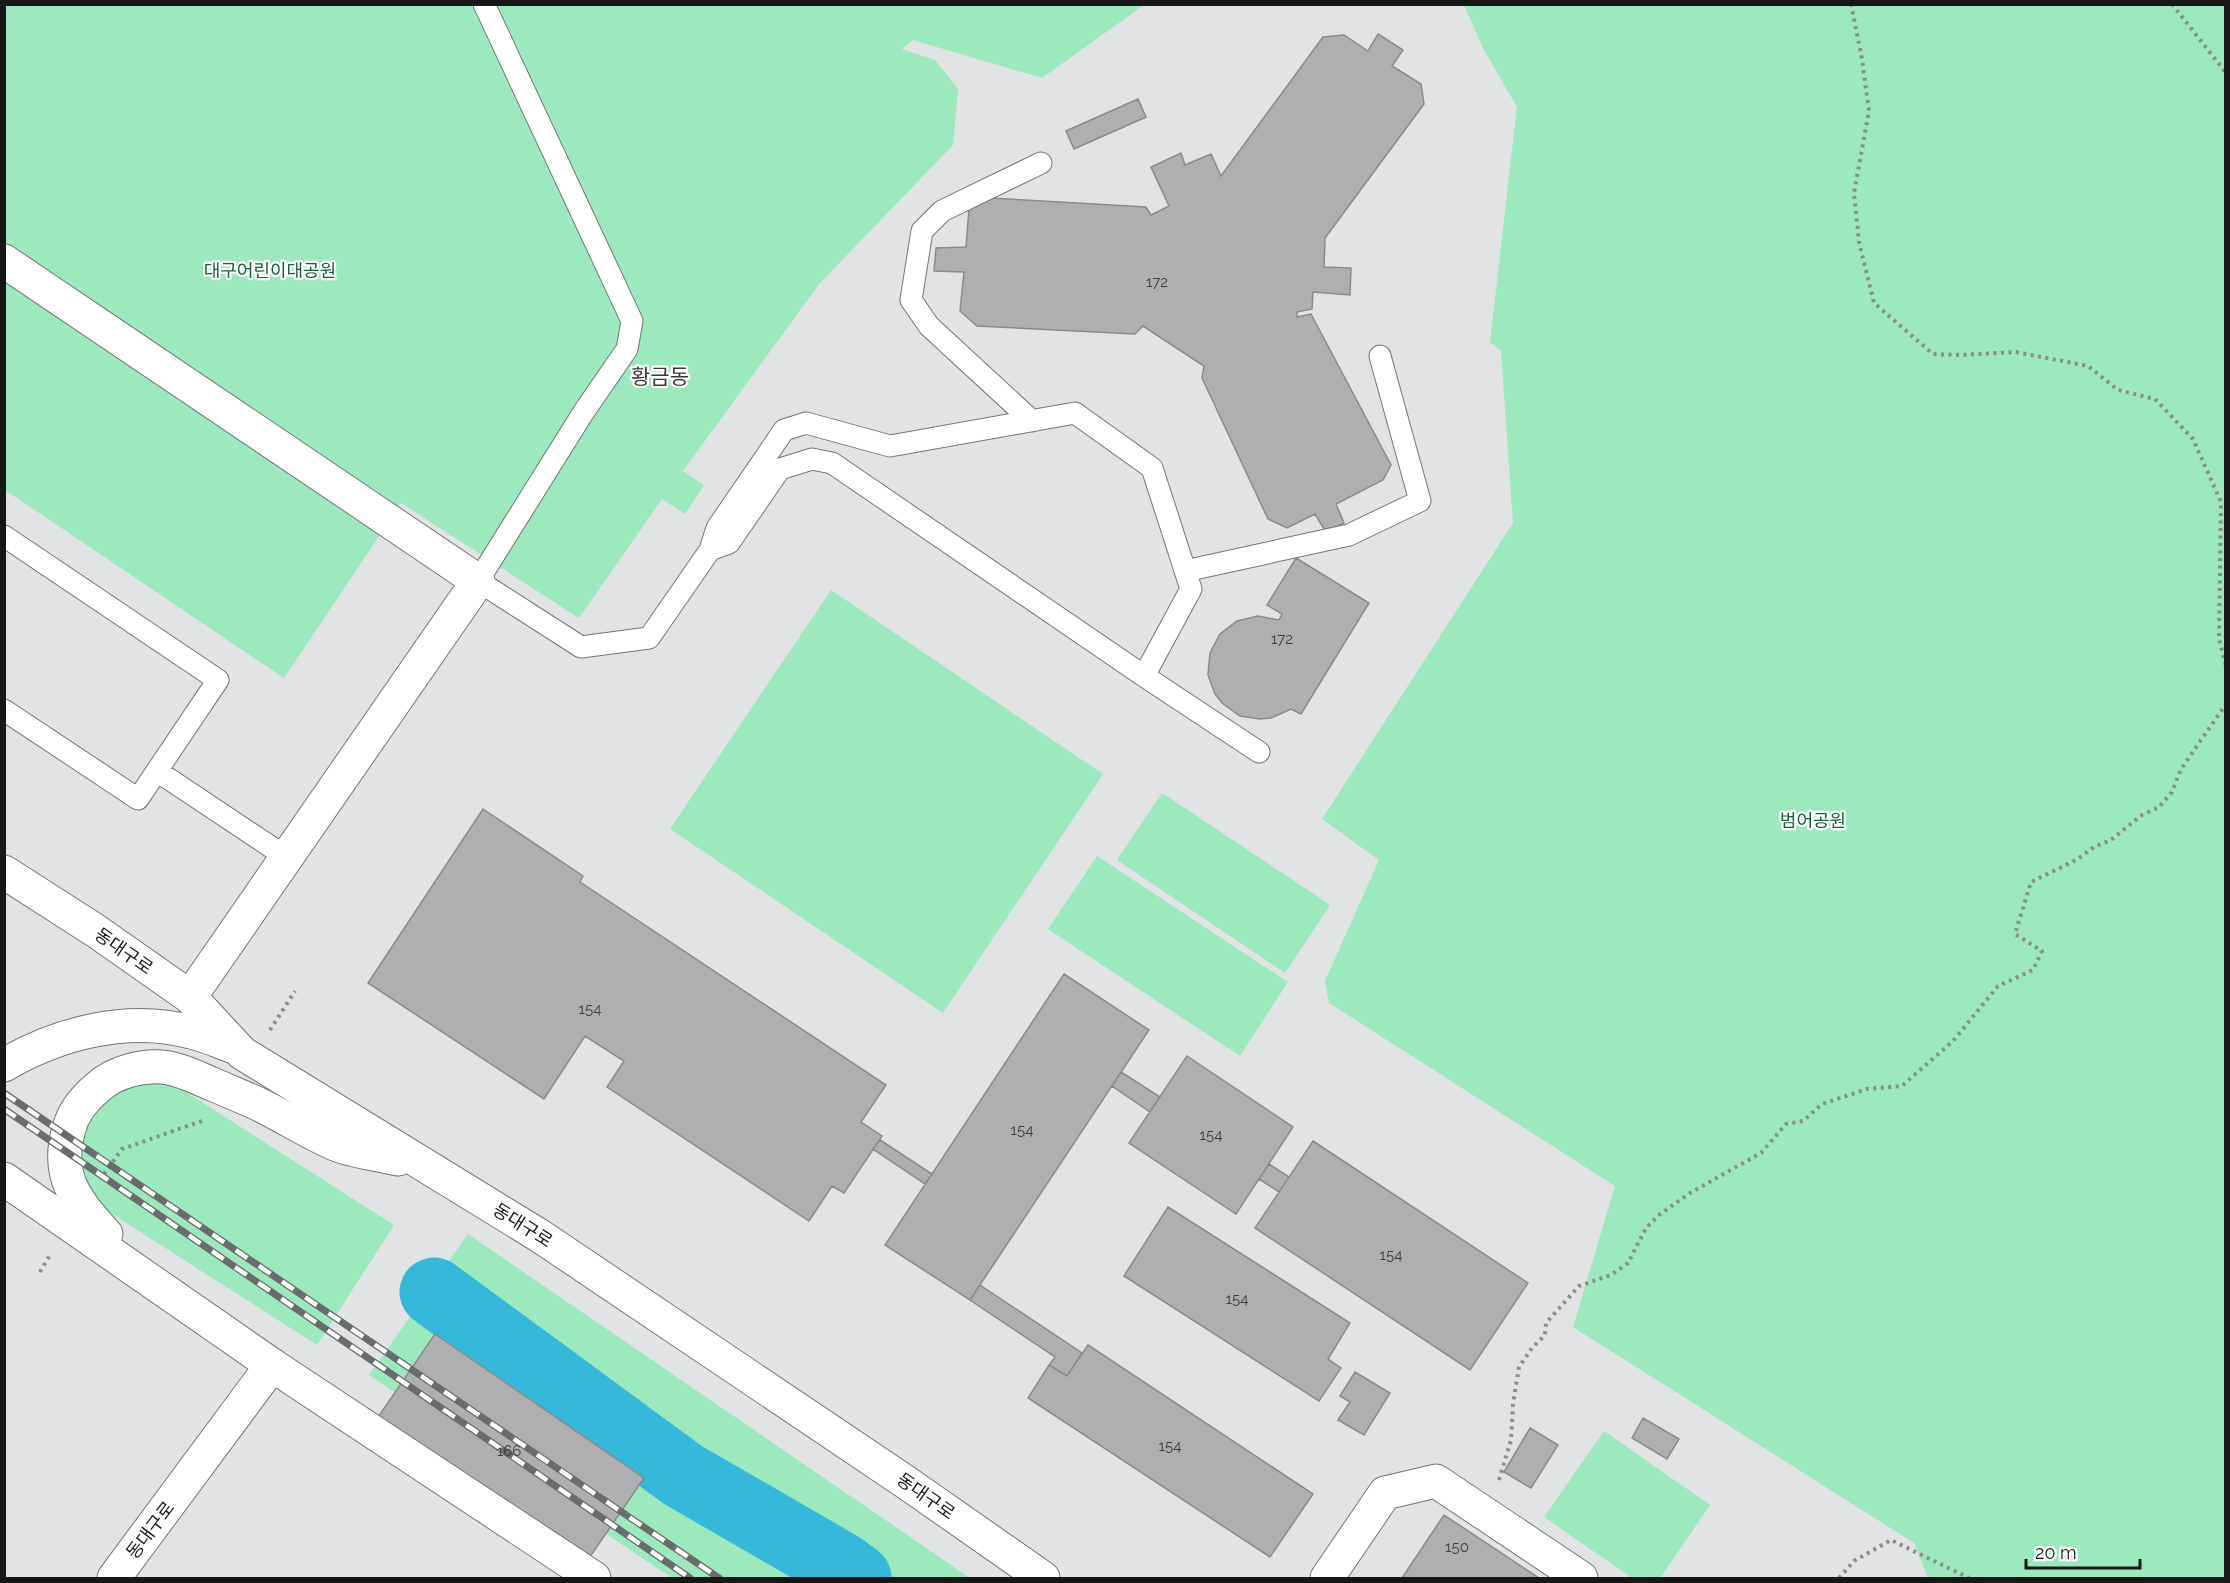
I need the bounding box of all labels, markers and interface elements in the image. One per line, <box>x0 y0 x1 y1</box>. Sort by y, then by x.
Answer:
park label: 대구어린이대공원 <box>204 260 336 281</box>
house number: 172 <box>1146 273 1168 291</box>
district label: 황금동 <box>631 364 689 389</box>
house number: 172 <box>1271 630 1293 648</box>
park label: 범어공원 <box>1780 810 1846 831</box>
street label: 동대구로 <box>91 923 157 979</box>
house number: 154 <box>579 1000 601 1018</box>
house number: 154 <box>1011 1121 1033 1139</box>
house number: 154 <box>1200 1126 1222 1144</box>
street label: 동대구로 <box>489 1199 557 1251</box>
house number: 154 <box>1380 1246 1402 1264</box>
house number: 154 <box>1226 1290 1248 1308</box>
house number: 154 <box>1159 1437 1181 1455</box>
house number: 166 <box>497 1442 521 1460</box>
street label: 동대구로 <box>893 1468 959 1524</box>
street label: 동대구로 <box>122 1497 178 1563</box>
scale bar <box>2026 1532 2140 1570</box>
house number: 150 <box>1445 1538 1469 1556</box>
text: 20 m <box>2035 1542 2077 1563</box>

